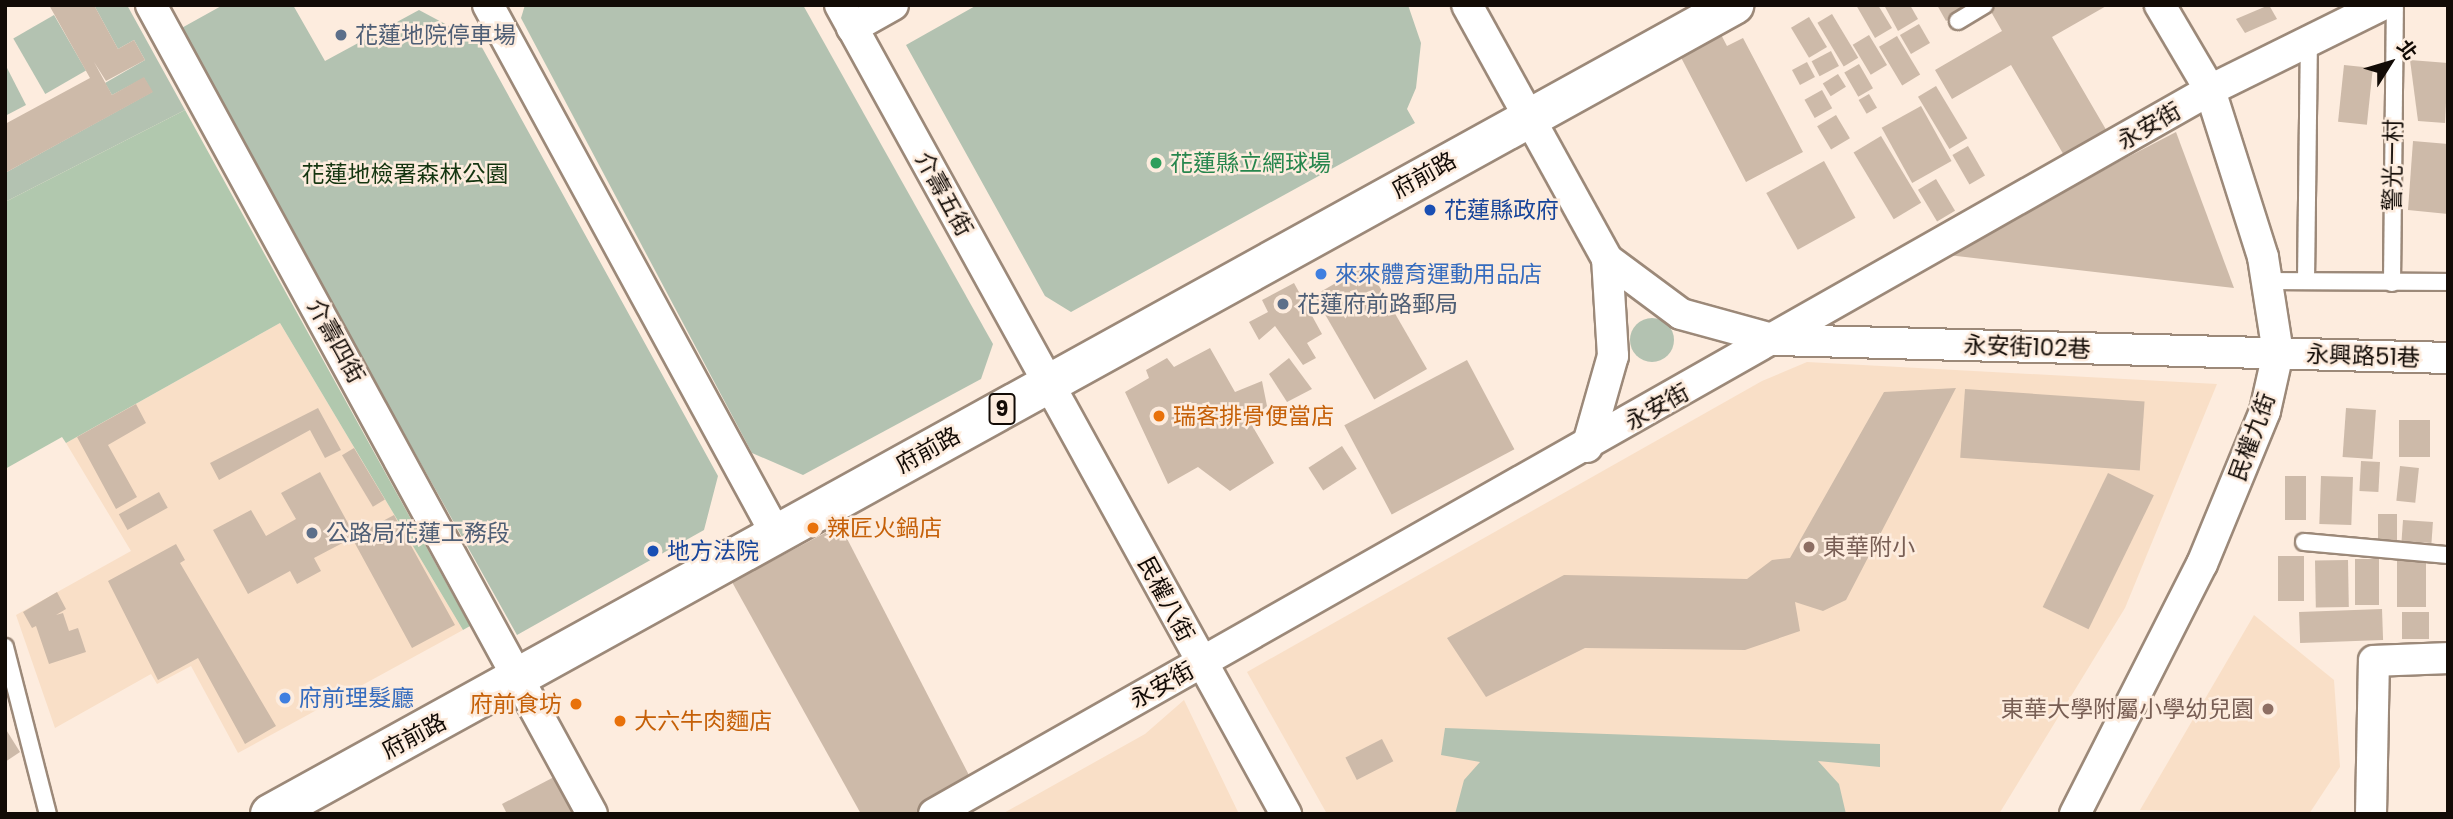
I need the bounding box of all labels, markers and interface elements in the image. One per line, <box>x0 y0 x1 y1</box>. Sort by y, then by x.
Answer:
place label: 花蓮地院停車場 <box>355 21 516 49</box>
marker: 花蓮地院停車場 <box>333 27 349 43</box>
north arrow <box>2355 28 2425 98</box>
text: 北 <box>2391 34 2424 66</box>
street label: 永安街 <box>2112 97 2186 155</box>
street label: 警光一村 <box>2378 119 2408 211</box>
street label: 府前路 <box>1387 146 1461 204</box>
street label: 介壽五街 <box>910 147 978 241</box>
place label: 花蓮縣立網球場 <box>1170 149 1331 177</box>
marker: 花蓮縣立網球場 <box>1148 155 1164 171</box>
park label: 花蓮地檢署森林公園 <box>302 160 508 188</box>
place label: 花蓮縣政府 <box>1444 196 1559 224</box>
marker: 花蓮縣政府 <box>1422 202 1438 218</box>
place label: 來來體育運動用品店 <box>1335 260 1542 288</box>
marker: 來來體育運動用品店 <box>1313 266 1329 282</box>
place label: 花蓮府前路郵局 <box>1297 290 1458 318</box>
street label: 介壽四街 <box>302 294 370 388</box>
marker: 花蓮府前路郵局 <box>1275 296 1291 312</box>
street label: 永安街102巷 <box>1963 331 2091 363</box>
street label: 永興路51巷 <box>2306 340 2420 372</box>
street label: 永安街 <box>1620 378 1694 436</box>
street label: 民權九街 <box>2223 389 2281 485</box>
road number: 9 <box>988 392 1016 426</box>
place label: 瑞客排骨便當店 <box>1173 402 1334 430</box>
marker: 瑞客排骨便當店 <box>1151 408 1167 424</box>
street label: 府前路 <box>891 421 965 479</box>
place label: 辣匠火鍋店 <box>827 514 942 542</box>
place label: 公路局花蓮工務段 <box>326 519 510 547</box>
marker: 辣匠火鍋店 <box>805 520 821 536</box>
marker: 公路局花蓮工務段 <box>304 525 320 541</box>
place label: 東華附小 <box>1823 533 1915 561</box>
place label: 地方法院 <box>667 537 759 565</box>
marker: 東華附小 <box>1801 539 1817 555</box>
marker: 地方法院 <box>645 543 661 559</box>
street label: 民權八街 <box>1132 552 1200 646</box>
street label: 永安街 <box>1125 656 1199 714</box>
place label: 府前理髮廳 <box>299 684 414 712</box>
marker: 府前理髮廳 <box>277 690 293 706</box>
place label: 府前食坊 <box>470 690 562 718</box>
place label: 東華大學附屬小學幼兒園 <box>2001 695 2254 723</box>
marker: 府前食坊 <box>568 696 584 712</box>
marker: 東華大學附屬小學幼兒園 <box>2260 701 2276 717</box>
place label: 大六牛肉麵店 <box>634 707 772 735</box>
street label: 府前路 <box>377 708 451 764</box>
marker: 大六牛肉麵店 <box>612 713 628 729</box>

